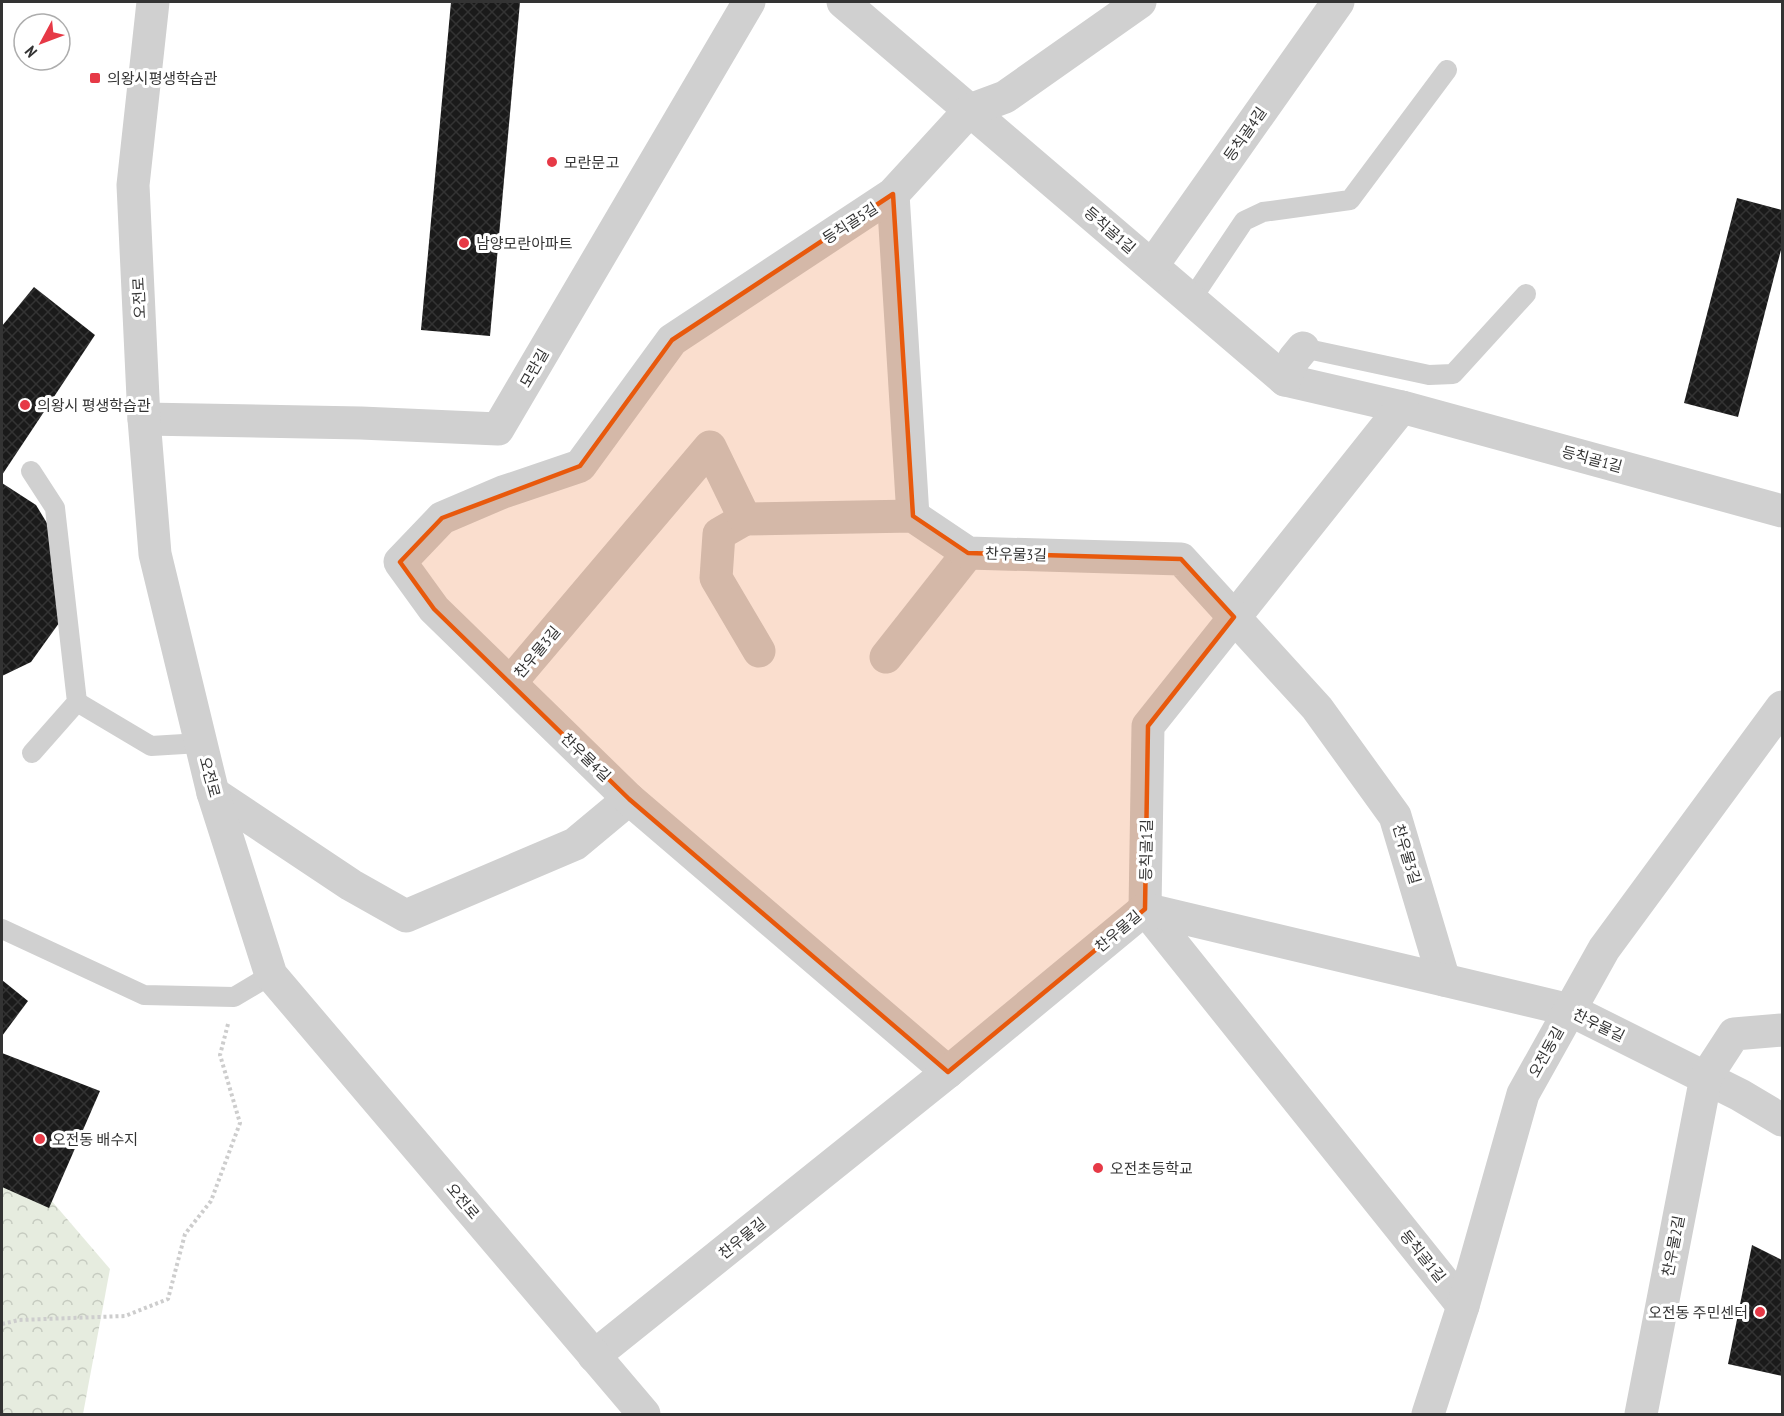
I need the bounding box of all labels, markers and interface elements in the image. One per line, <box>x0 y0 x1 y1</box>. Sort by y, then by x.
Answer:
north arrow <box>12 12 72 72</box>
text: N <box>20 42 41 62</box>
place label: 의왕시평생학습관 <box>107 69 218 88</box>
marker: 의왕시평생학습관 <box>88 71 102 85</box>
street label: 등칙골4길 <box>1219 103 1271 165</box>
place label: 모란문고 <box>564 153 619 172</box>
marker: 모란문고 <box>545 155 559 169</box>
street label: 등칙골5길 <box>819 198 881 248</box>
street label: 등칙골1길 <box>1080 203 1140 257</box>
place label: 남양모란아파트 <box>476 234 573 253</box>
marker: 남양모란아파트 <box>457 236 471 250</box>
street label: 오전로 <box>128 277 150 319</box>
street label: 모란길 <box>515 345 553 391</box>
place label: 의왕시 평생학습관 <box>37 396 151 415</box>
marker: 의왕시 평생학습관 <box>18 398 32 412</box>
street label: 등칙골1길 <box>1560 442 1624 476</box>
street label: 찬우물3길 <box>985 543 1047 565</box>
street label: 찬우물3길 <box>510 622 564 682</box>
street label: 찬우물4길 <box>557 729 615 785</box>
street label: 오전로 <box>195 755 225 799</box>
street label: 등칙골1길 <box>1136 819 1156 881</box>
street label: 찬우물3길 <box>1389 822 1425 886</box>
street label: 찬우물길 <box>1091 906 1145 956</box>
street label: 찬우물길 <box>1570 1004 1628 1046</box>
street label: 오전동길 <box>1524 1023 1568 1081</box>
place label: 오전동 배수지 <box>52 1130 138 1149</box>
marker: 오전동 배수지 <box>33 1132 47 1146</box>
place label: 오전초등학교 <box>1110 1159 1193 1178</box>
marker: 오전초등학교 <box>1091 1161 1105 1175</box>
street label: 오전로 <box>442 1179 484 1223</box>
street label: 찬우물길 <box>715 1213 769 1263</box>
street label: 찬우물2길 <box>1658 1214 1688 1278</box>
street label: 등칙골1길 <box>1396 1226 1450 1286</box>
place label: 오전동 주민센터 <box>1648 1303 1748 1322</box>
marker: 오전동 주민센터 <box>1753 1305 1767 1319</box>

